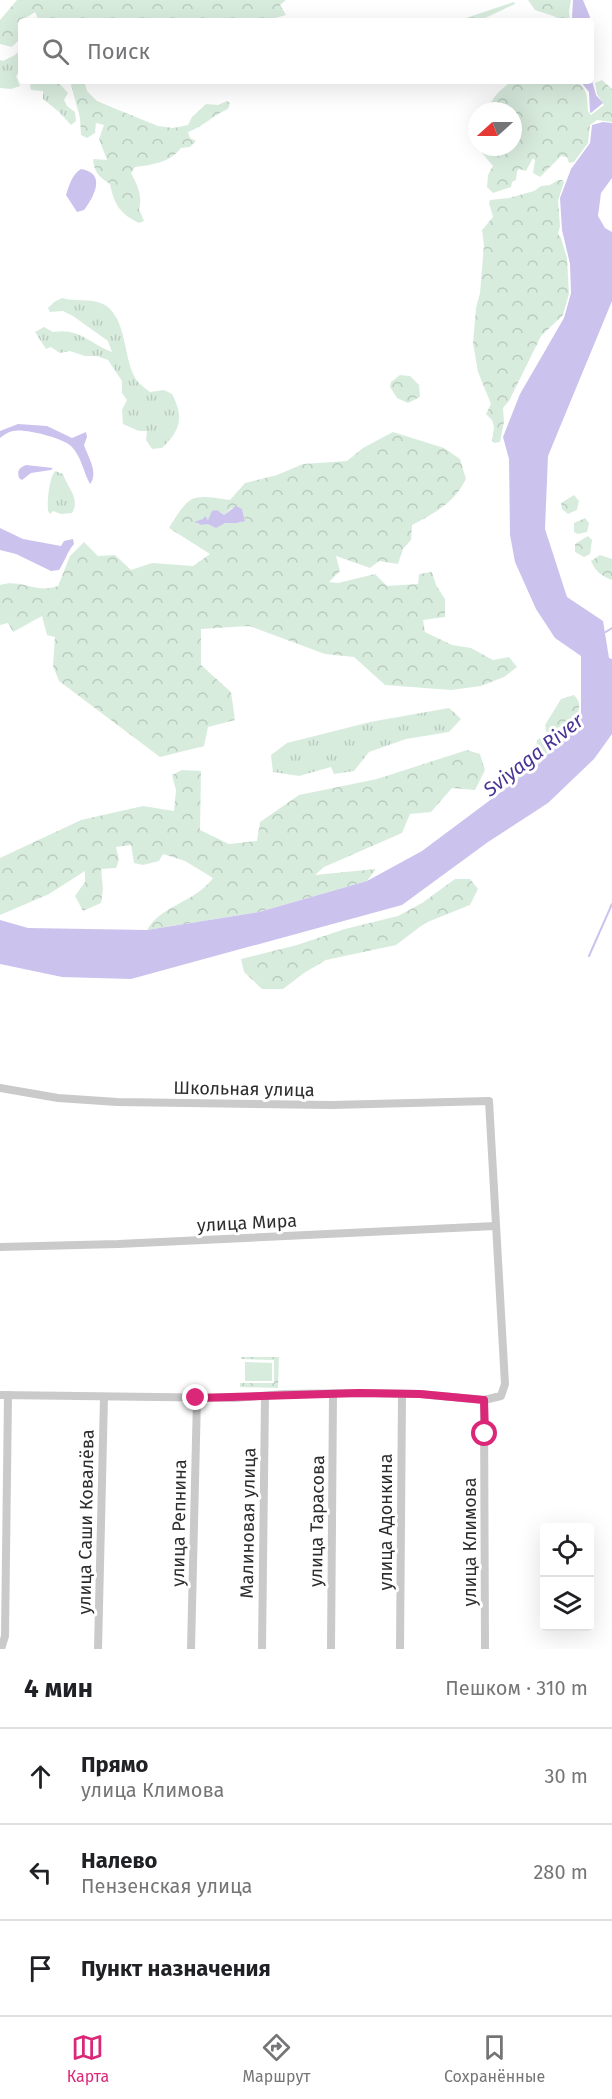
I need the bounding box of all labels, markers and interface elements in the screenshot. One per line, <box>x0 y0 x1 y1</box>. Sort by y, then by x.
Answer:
search box <box>18 18 594 84</box>
icon: search <box>39 35 72 68</box>
text: Поиск <box>87 38 150 65</box>
north arrow <box>468 102 522 156</box>
water label: Sviyaga River <box>477 708 589 802</box>
street label: Школьная улица <box>173 1077 315 1101</box>
street label: улица Мира <box>196 1209 298 1237</box>
route end <box>182 1384 208 1410</box>
route start <box>471 1420 497 1446</box>
street label: улица Саши Ковалёва <box>73 1429 99 1615</box>
street label: Малиновая улица <box>236 1447 260 1599</box>
street label: улица Адонкина <box>375 1453 397 1591</box>
street label: улица Тарасова <box>305 1455 329 1587</box>
street label: улица Репнина <box>167 1459 191 1587</box>
street label: улица Климова <box>459 1477 481 1607</box>
map controls <box>540 1523 594 1631</box>
button: locate <box>540 1523 594 1577</box>
button: layers <box>540 1577 594 1631</box>
text: 4 мин <box>24 1673 93 1704</box>
text: Пешком · 310 m <box>445 1676 588 1700</box>
text: Прямо <box>81 1751 148 1778</box>
icon: ahead <box>24 1760 57 1793</box>
text: 30 m <box>544 1764 588 1788</box>
text: улица Климова <box>81 1778 224 1802</box>
text: Налево <box>81 1847 157 1874</box>
icon: left <box>24 1856 57 1889</box>
text: 280 m <box>533 1860 588 1884</box>
text: Пензенская улица <box>81 1874 253 1898</box>
icon: arrive <box>24 1952 57 1985</box>
text: Пункт назначения <box>81 1955 271 1982</box>
tab: Карта <box>67 2031 109 2086</box>
tab: Маршрут <box>243 2031 311 2086</box>
tab: Сохранённые <box>444 2031 545 2086</box>

